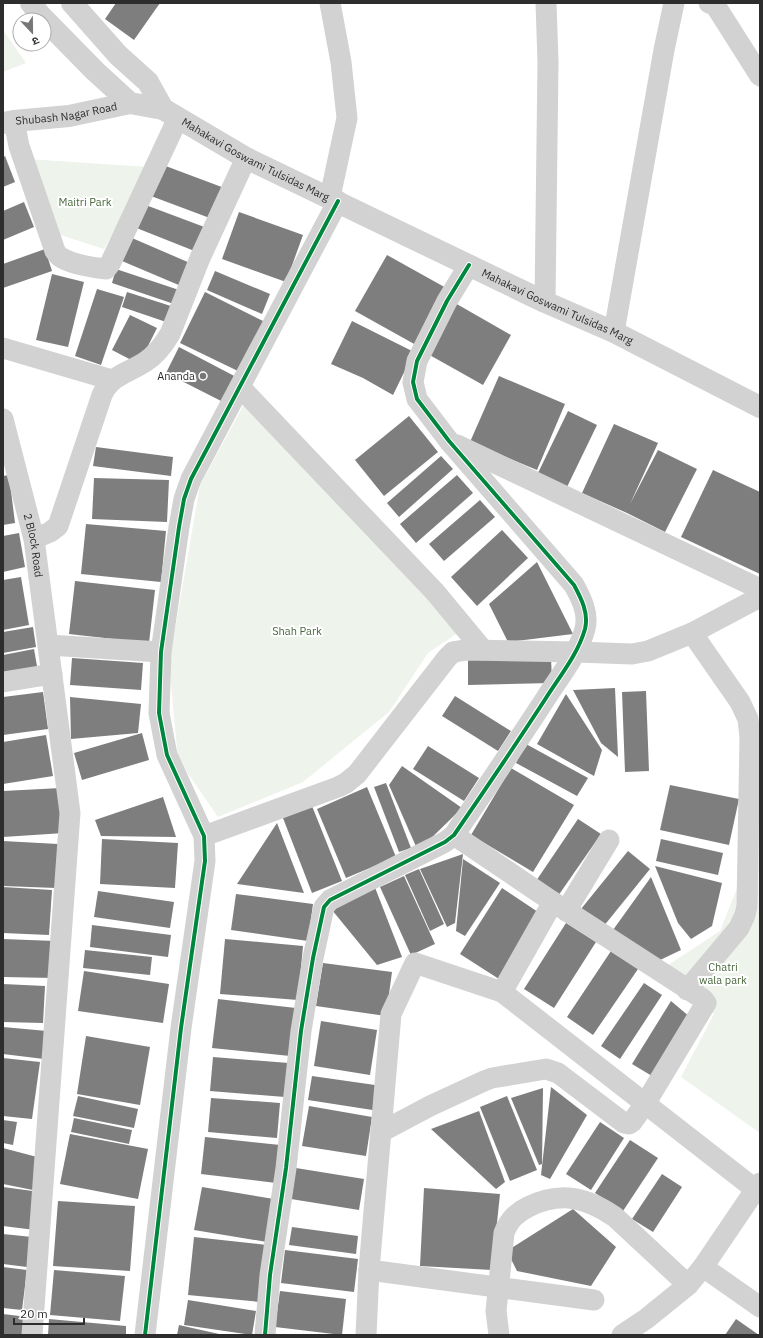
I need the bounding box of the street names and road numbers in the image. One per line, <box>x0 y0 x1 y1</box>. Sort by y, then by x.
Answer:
street label: Shubash Nagar Road <box>15 99 118 128</box>
street label: Mahakavi Goswami Tulsidas Marg <box>179 115 332 204</box>
street label: Mahakavi Goswami Tulsidas Marg <box>479 266 636 348</box>
street label: 2 Block Road <box>21 512 46 578</box>

